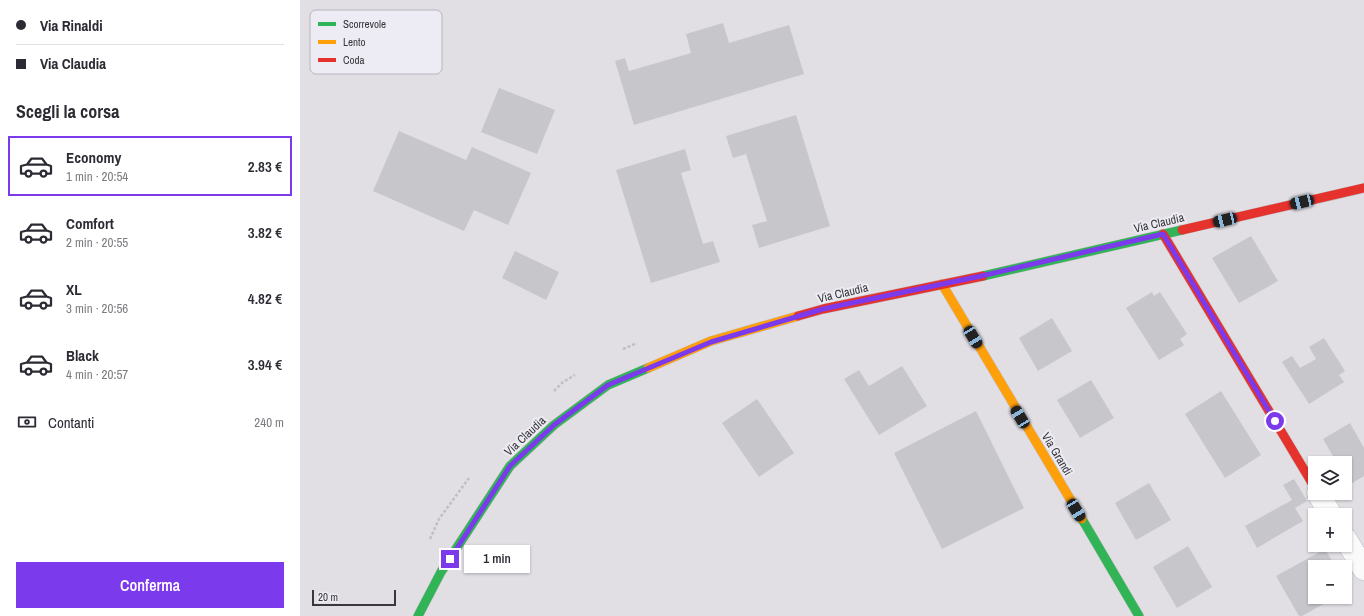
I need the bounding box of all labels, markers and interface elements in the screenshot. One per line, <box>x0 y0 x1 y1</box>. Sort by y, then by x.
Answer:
legend <box>310 10 442 74</box>
text: Via Rinaldi <box>40 15 103 36</box>
text: Scorrevole <box>343 17 386 31</box>
text: Lento <box>343 35 366 49</box>
text: Via Claudia <box>40 53 106 74</box>
text: Coda <box>343 53 365 67</box>
text: Scegli la corsa <box>16 99 119 124</box>
text: Economy <box>66 147 121 168</box>
icon: car <box>18 148 54 184</box>
text: 2.83 € <box>248 156 282 177</box>
text: 1 min · 20:54 <box>66 168 128 185</box>
car <box>1289 193 1315 211</box>
street label: Via Claudia <box>1132 209 1186 237</box>
car <box>1212 211 1238 229</box>
text: Comfort <box>66 213 114 234</box>
icon: car <box>18 214 54 250</box>
text: 3.82 € <box>248 222 282 243</box>
text: 2 min · 20:55 <box>66 234 128 251</box>
text: XL <box>66 279 82 300</box>
street label: Via Claudia <box>816 279 870 307</box>
icon: car <box>18 280 54 316</box>
text: 4.82 € <box>248 288 282 309</box>
text: 3 min · 20:56 <box>66 300 128 317</box>
car <box>962 324 984 350</box>
text: Black <box>66 345 99 366</box>
icon: car <box>18 346 54 382</box>
text: 3.94 € <box>248 354 282 375</box>
text: 4 min · 20:57 <box>66 366 128 383</box>
car <box>1009 404 1031 430</box>
icon: cash <box>16 411 38 433</box>
text: Contanti <box>48 412 95 433</box>
street label: Via Claudia <box>501 412 550 459</box>
route start <box>1266 412 1284 430</box>
text: 240 m <box>254 414 284 431</box>
street label: Via Grandi <box>1038 430 1076 478</box>
map controls <box>1308 456 1352 604</box>
button: layers <box>1308 456 1352 500</box>
car <box>1065 497 1087 523</box>
button: + <box>1308 508 1352 552</box>
callout: 1 min <box>464 545 530 573</box>
route end <box>441 550 459 568</box>
text: 1 min <box>483 550 511 567</box>
button: − <box>1308 560 1352 604</box>
button: Conferma <box>16 562 284 608</box>
scale bar <box>312 588 396 607</box>
text: 20 m <box>318 590 338 604</box>

